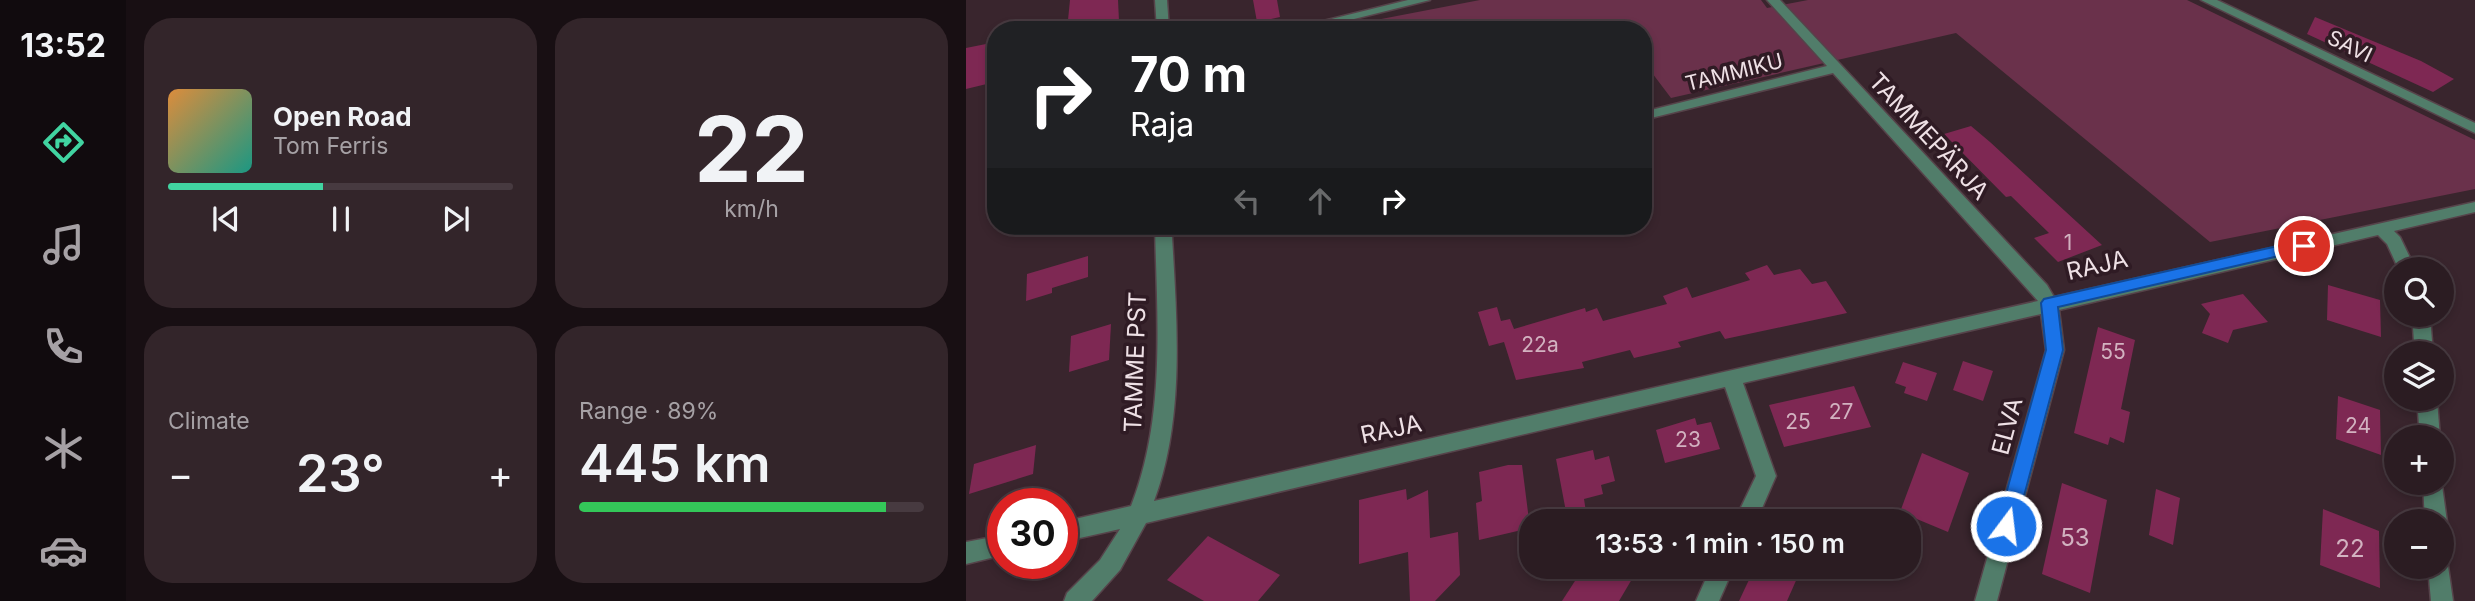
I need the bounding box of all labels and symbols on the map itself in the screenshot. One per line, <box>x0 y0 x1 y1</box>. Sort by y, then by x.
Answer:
street label: SAVI <box>2324 25 2376 67</box>
street label: TAMMIKU <box>1683 48 1785 96</box>
street label: TAMMEPÄRJA <box>1863 66 1995 206</box>
pin <box>2274 216 2334 276</box>
house number: 1 <box>2064 230 2072 255</box>
street label: RAJA <box>2064 244 2130 286</box>
street label: TAMME PST <box>1118 291 1152 433</box>
house number: 22a <box>1521 332 1559 357</box>
house number: 55 <box>2100 339 2126 364</box>
street label: ELVA <box>1986 394 2028 458</box>
house number: 27 <box>1829 399 1853 424</box>
street label: RAJA <box>1358 408 1424 450</box>
house number: 25 <box>1785 409 1811 434</box>
house number: 24 <box>2345 413 2371 438</box>
house number: 23 <box>1675 427 1701 452</box>
speed limit sign: 30 <box>987 488 1078 579</box>
position arrow <box>1969 489 2043 563</box>
house number: 53 <box>2060 523 2090 552</box>
house number: 22 <box>2335 534 2365 563</box>

